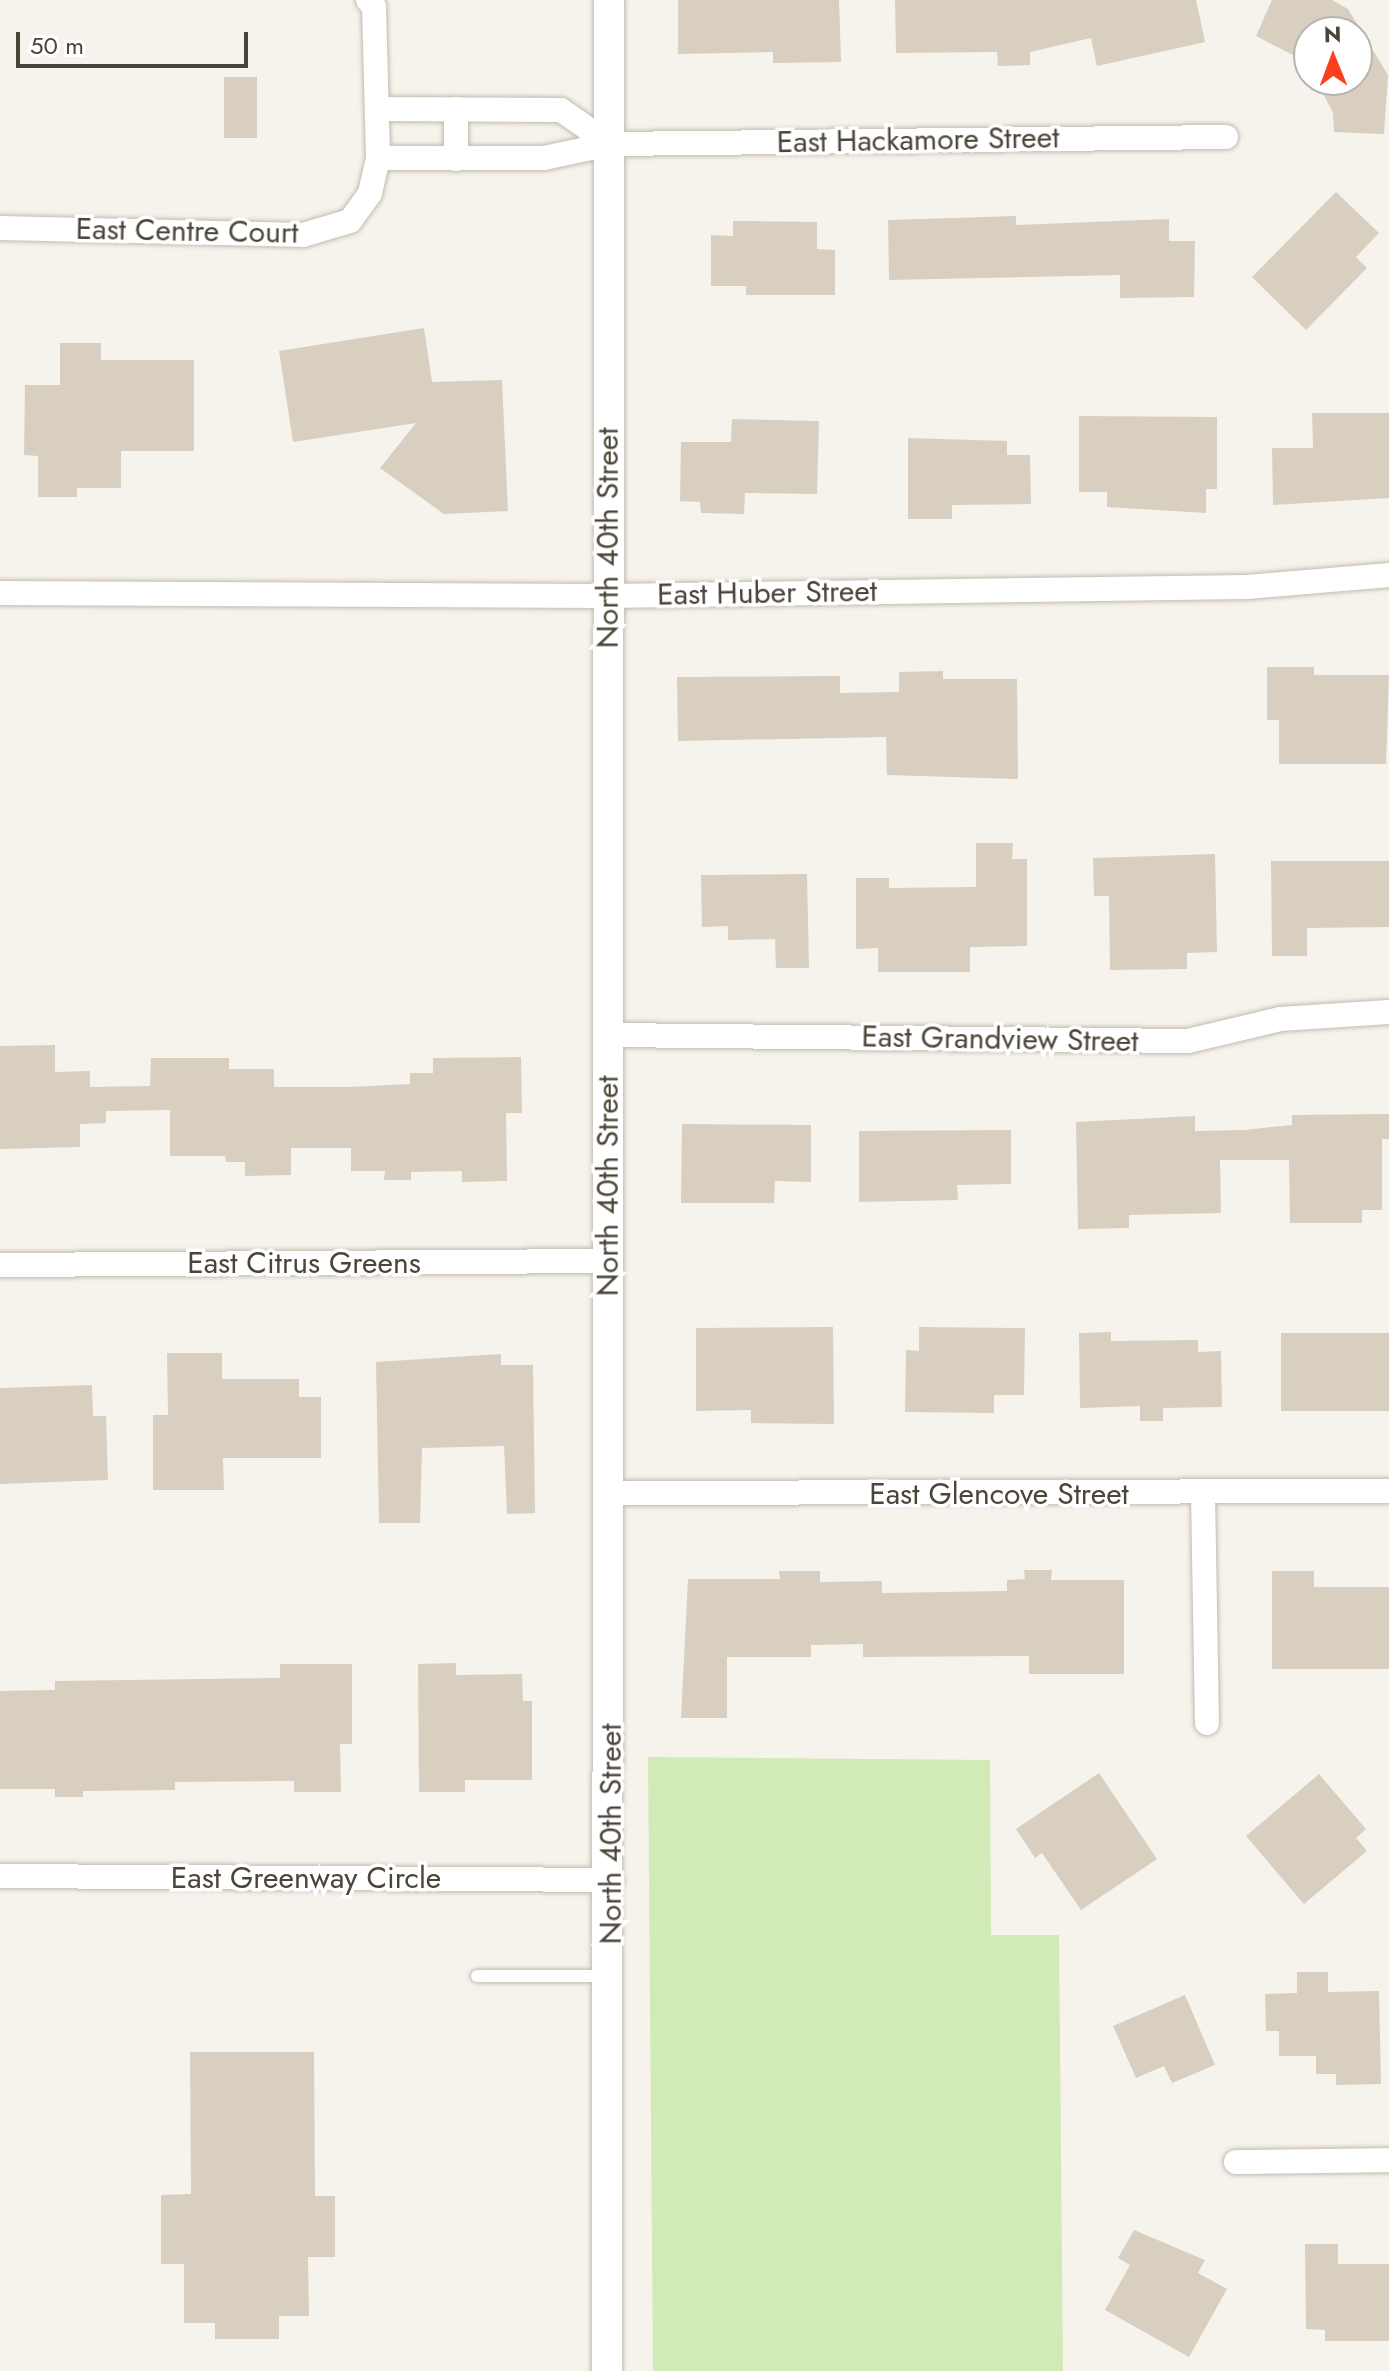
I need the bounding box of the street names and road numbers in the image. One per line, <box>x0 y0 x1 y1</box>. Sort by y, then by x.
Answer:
street label: East Hackamore Street <box>776 120 1060 160</box>
street label: East Centre Court <box>75 211 299 251</box>
street label: North 40th Street <box>590 428 626 648</box>
street label: East Huber Street <box>657 573 877 613</box>
street label: East Grandview Street <box>861 1019 1139 1059</box>
street label: North 40th Street <box>590 1076 626 1296</box>
street label: East Citrus Greens <box>187 1245 421 1281</box>
street label: East Glencove Street <box>869 1476 1129 1512</box>
street label: North 40th Street <box>593 1724 629 1944</box>
street label: East Greenway Circle <box>171 1860 441 1896</box>

